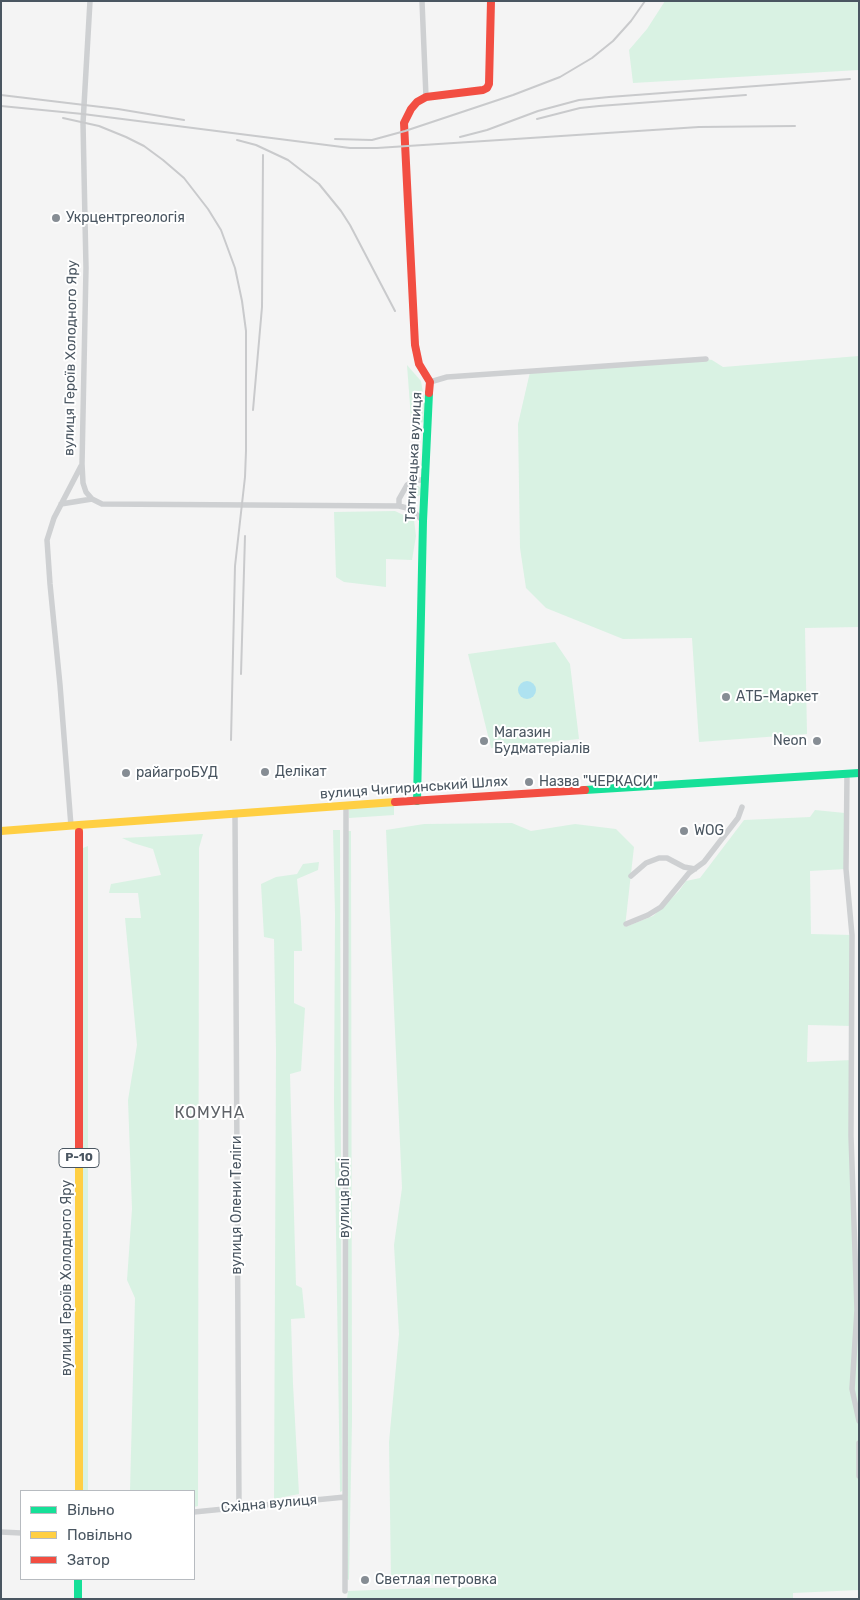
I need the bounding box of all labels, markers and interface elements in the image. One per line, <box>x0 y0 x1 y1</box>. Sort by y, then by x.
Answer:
place label: Укрцентргеологія <box>66 210 185 226</box>
marker: Укрцентргеологія <box>50 212 62 224</box>
street label: вулиця Героїв Холодного Яру <box>61 260 81 456</box>
street label: Татинецька вулиця <box>402 392 426 522</box>
place label: АТБ-Маркет <box>736 689 818 705</box>
marker: АТБ-Маркет <box>720 691 732 703</box>
place label: Магазин Будматеріалів <box>494 725 590 758</box>
place label: Neon <box>773 733 807 749</box>
marker: Магазин Будматеріалів <box>478 735 490 747</box>
marker: Neon <box>811 735 823 747</box>
place label: Делікат <box>275 764 327 780</box>
place label: райагроБУД <box>136 765 218 781</box>
marker: Делікат <box>259 766 271 778</box>
marker: райагроБУД <box>120 767 132 779</box>
street label: вулиця Чигиринський Шлях <box>319 773 509 803</box>
place label: Назва "ЧЕРКАСИ" <box>539 774 658 790</box>
marker: Назва "ЧЕРКАСИ" <box>523 776 535 788</box>
place label: WOG <box>694 823 724 839</box>
marker: WOG <box>678 825 690 837</box>
district label: КОМУНА <box>174 1103 246 1123</box>
street label: вулиця Олени Теліги <box>229 1135 245 1275</box>
road number: Р-10 <box>59 1148 99 1168</box>
street label: вулиця Волі <box>337 1158 353 1238</box>
street label: вулиця Героїв Холодного Яру <box>59 1180 75 1376</box>
legend <box>20 1490 195 1580</box>
street label: Східна вулиця <box>220 1491 318 1517</box>
text: Вільно <box>67 1501 115 1519</box>
text: Повільно <box>67 1526 132 1544</box>
text: Затор <box>67 1551 110 1569</box>
place label: Светлая петровка <box>375 1572 497 1588</box>
marker: Светлая петровка <box>359 1574 371 1586</box>

